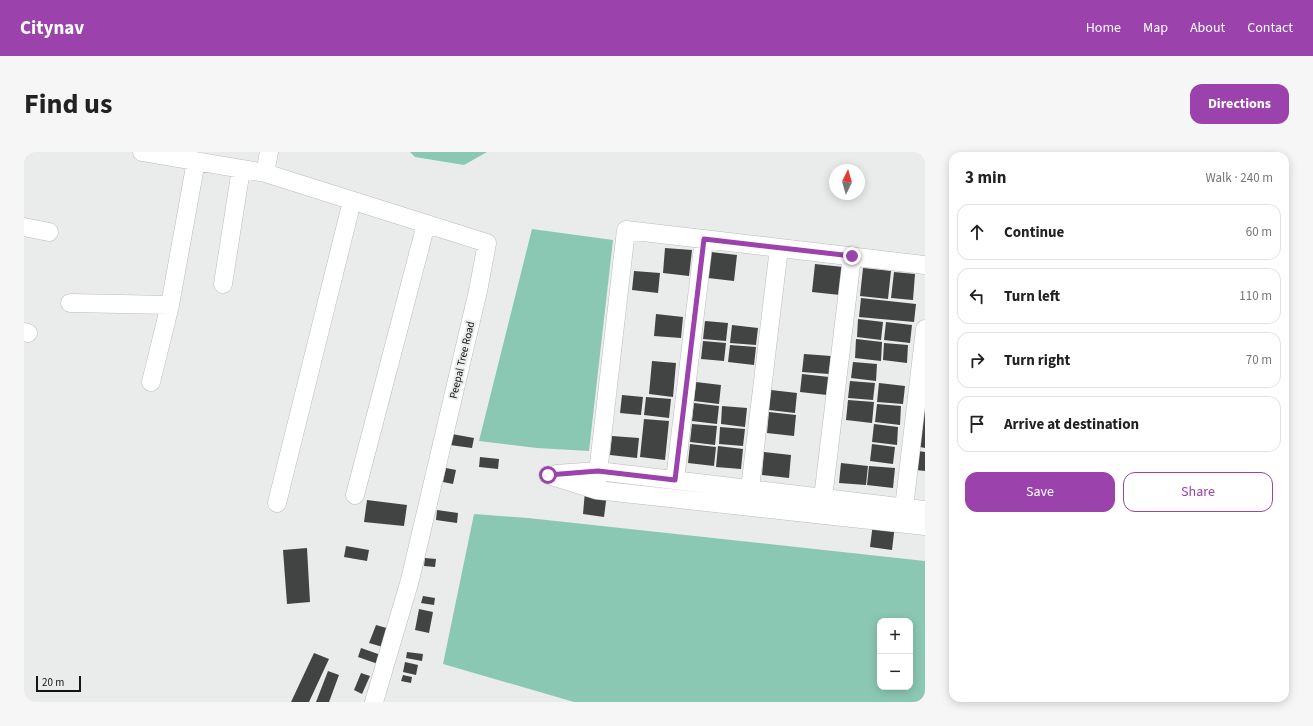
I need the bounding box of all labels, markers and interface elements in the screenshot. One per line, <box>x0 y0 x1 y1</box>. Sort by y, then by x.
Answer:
text: Citynav <box>20 15 84 42</box>
text: Home <box>1086 18 1121 38</box>
text: Map <box>1143 18 1168 38</box>
text: About <box>1190 18 1225 38</box>
text: Contact <box>1247 18 1293 38</box>
text: Find us <box>24 84 112 124</box>
button: Directions <box>1190 84 1289 124</box>
north arrow <box>829 164 865 200</box>
text: 3 min <box>965 166 1006 190</box>
text: Walk · 240 m <box>1205 169 1273 187</box>
icon: ahead <box>966 221 988 243</box>
text: Continue <box>1004 222 1064 243</box>
text: 60 m <box>1246 223 1272 241</box>
route end <box>843 247 861 265</box>
icon: left <box>966 285 988 307</box>
text: Turn left <box>1004 286 1060 307</box>
text: 110 m <box>1239 287 1272 305</box>
street label: Peepal Tree Road <box>446 320 478 400</box>
icon: right <box>966 349 988 371</box>
text: Turn right <box>1004 350 1070 371</box>
text: 70 m <box>1246 351 1272 369</box>
icon: arrive <box>966 413 988 435</box>
text: Arrive at destination <box>1004 414 1139 435</box>
route start <box>539 466 557 484</box>
button: Save <box>965 472 1115 512</box>
button: Share <box>1123 472 1273 512</box>
map controls <box>877 618 913 690</box>
button: + <box>877 618 913 654</box>
button: − <box>877 654 913 690</box>
scale bar <box>36 674 81 693</box>
text: 20 m <box>42 675 64 690</box>

